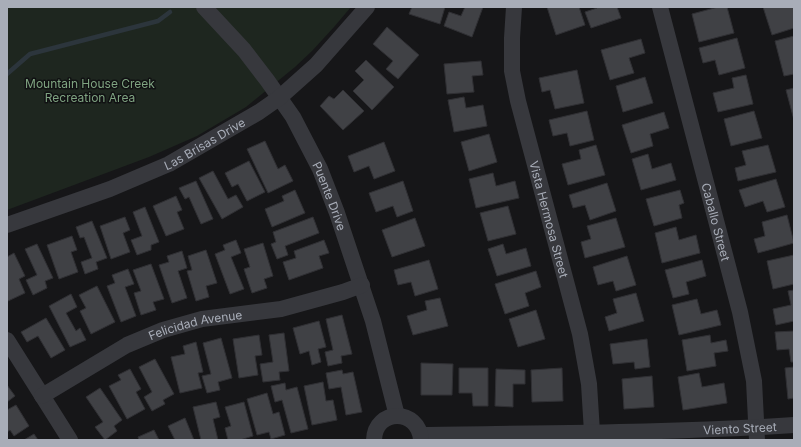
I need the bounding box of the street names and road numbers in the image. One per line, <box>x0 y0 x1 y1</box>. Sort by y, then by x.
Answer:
street label: Las Brisas Drive <box>162 114 248 173</box>
street label: Puente Drive <box>310 159 350 232</box>
street label: Vista Hermosa Street <box>527 159 572 279</box>
street label: Caballo Street <box>699 181 734 262</box>
street label: Felicidad Avenue <box>146 306 243 343</box>
street label: Viento Street <box>703 419 777 437</box>

